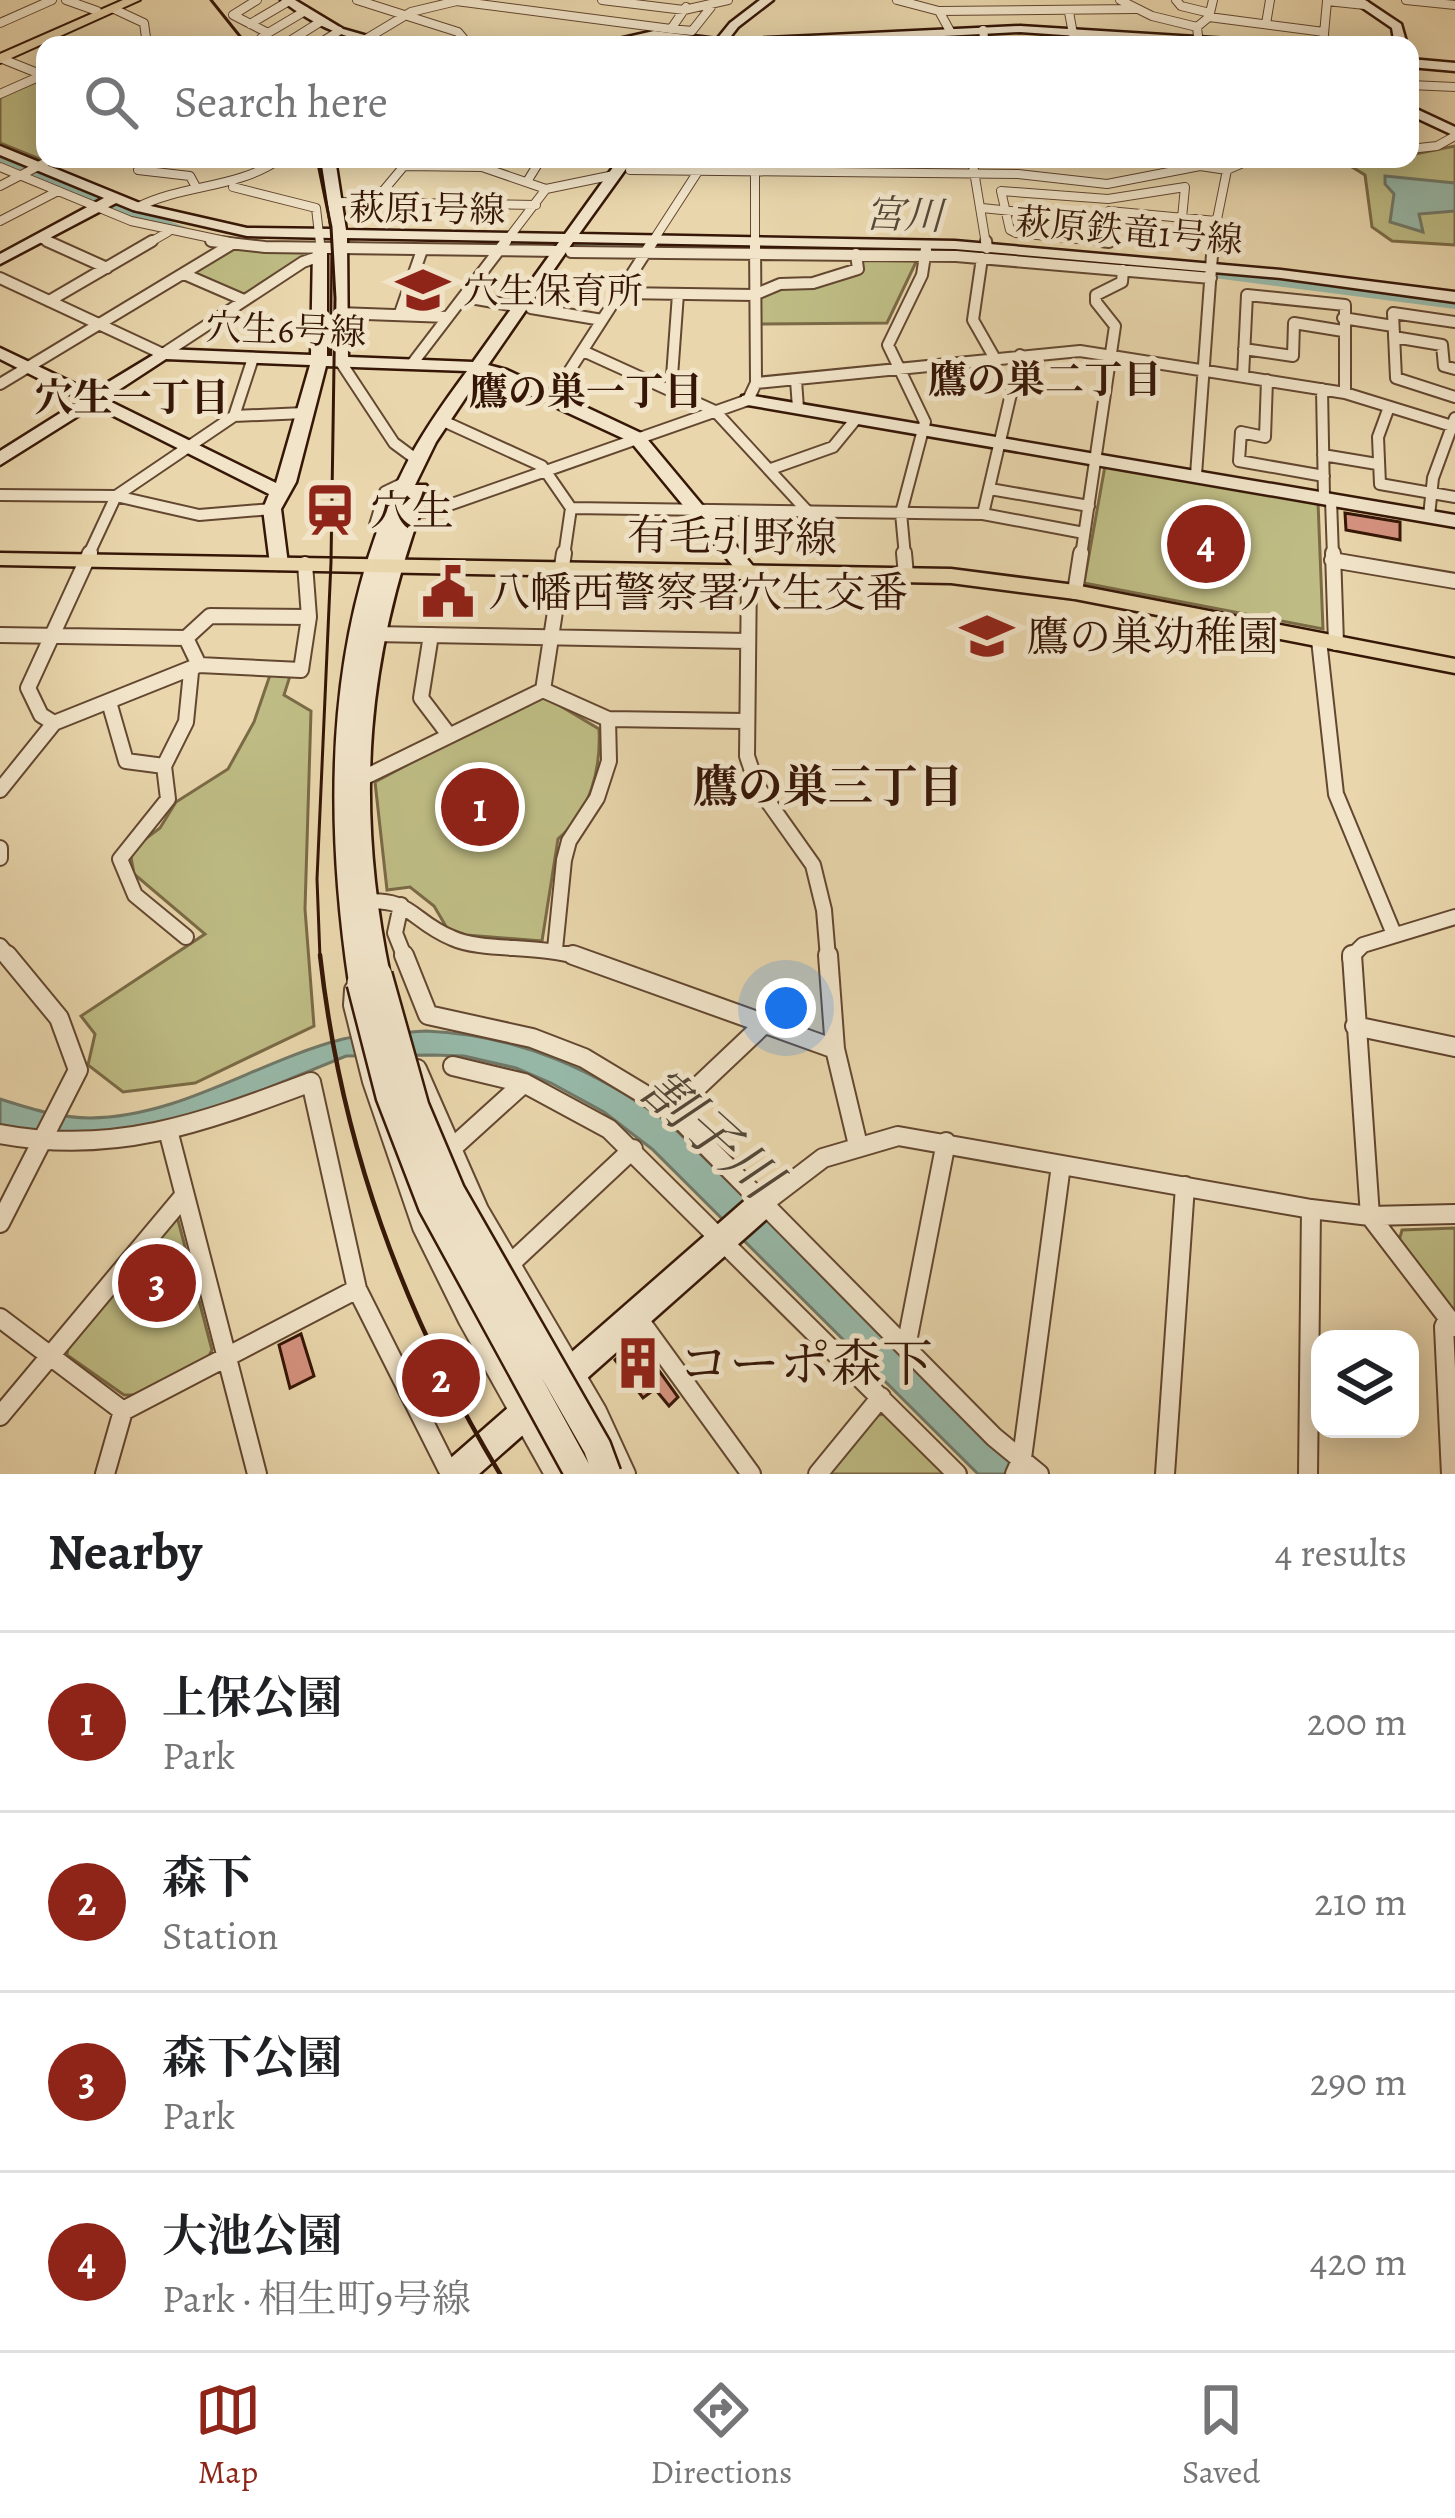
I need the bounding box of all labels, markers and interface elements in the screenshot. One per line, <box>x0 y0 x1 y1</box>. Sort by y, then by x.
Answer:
search box <box>36 36 1419 168</box>
icon: search <box>78 69 144 135</box>
text: Search here <box>174 71 388 133</box>
street label: 萩原1号線 <box>348 183 506 234</box>
water label: 宮川 <box>864 187 948 242</box>
street label: 萩原鉄竜1号線 <box>1013 196 1245 265</box>
school or university icon: 穴生保育所 <box>394 261 452 319</box>
place label: 穴生保育所 <box>463 266 643 315</box>
street label: 穴生6号線 <box>205 302 367 357</box>
district label: 鷹の巣二丁目 <box>928 353 1162 406</box>
district label: 鷹の巣一丁目 <box>469 365 703 418</box>
district label: 穴生一丁目 <box>34 371 230 424</box>
station icon: 穴生 <box>301 481 359 539</box>
place label: 穴生 <box>370 482 454 539</box>
pin: 4 <box>1167 499 1245 589</box>
street label: 有毛引野線 <box>627 506 837 567</box>
public building icon: 八幡西警察署穴生交番 <box>419 563 477 621</box>
place label: 八幡西警察署穴生交番 <box>488 564 908 621</box>
school or university icon: 鷹の巣幼稚園 <box>958 607 1016 665</box>
place label: 鷹の巣幼稚園 <box>1027 608 1279 665</box>
district label: 鷹の巣三丁目 <box>693 756 963 818</box>
pin: 1 <box>441 762 519 852</box>
your location <box>756 978 816 1038</box>
water label: 割子川 <box>625 1052 799 1219</box>
pin: 3 <box>118 1238 196 1328</box>
place label: コーポ森下 <box>678 1329 933 1399</box>
map controls <box>1311 1330 1419 1438</box>
button: layers <box>1311 1330 1419 1438</box>
pin: 2 <box>402 1333 480 1423</box>
building icon: コーポ森下 <box>609 1334 667 1392</box>
text: Nearby <box>48 1517 202 1587</box>
text: 4 results <box>1275 1526 1407 1579</box>
text: 上保公園 <box>162 1667 342 1729</box>
text: 1 <box>80 1695 94 1748</box>
text: 200 m <box>1307 1695 1407 1748</box>
text: Park <box>162 1729 235 1782</box>
text: 森下 <box>162 1847 252 1909</box>
text: 2 <box>78 1875 96 1928</box>
text: 210 m <box>1314 1875 1407 1928</box>
text: Station <box>162 1909 278 1962</box>
text: 森下公園 <box>162 2027 342 2089</box>
text: 3 <box>79 2055 95 2108</box>
text: 290 m <box>1310 2055 1407 2108</box>
text: Park <box>162 2089 235 2142</box>
text: 大池公園 <box>162 2205 342 2267</box>
text: 4 <box>78 2235 96 2288</box>
text: 420 m <box>1310 2235 1407 2288</box>
text: Park · 相生町9号線 <box>162 2272 471 2325</box>
tab: Map <box>195 2377 261 2494</box>
tab: Directions <box>651 2377 792 2494</box>
tab: Saved <box>1182 2377 1260 2494</box>

